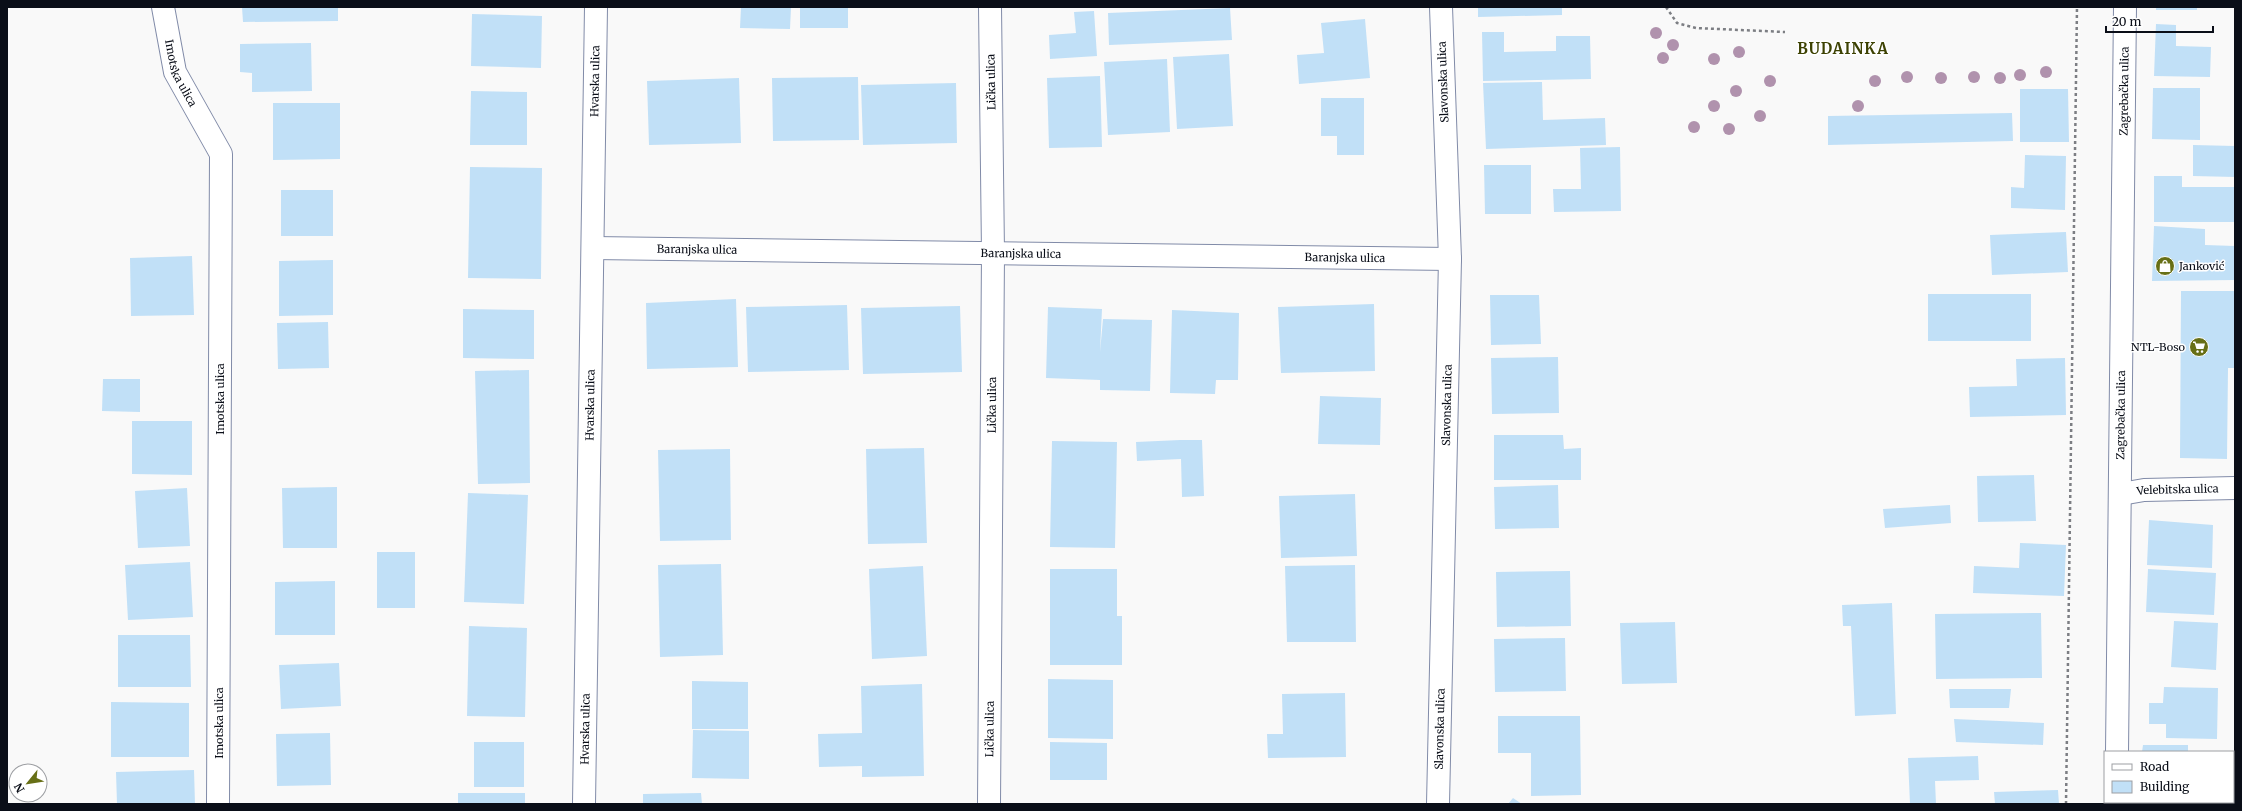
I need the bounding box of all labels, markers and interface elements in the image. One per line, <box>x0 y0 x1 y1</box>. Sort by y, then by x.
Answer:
scale bar <box>2106 8 2213 34</box>
text: 20 m <box>2112 14 2141 29</box>
street label: Imotska ulica <box>162 38 200 109</box>
district label: BUDAINKA <box>1797 39 1889 58</box>
street label: Slavonska ulica <box>1435 41 1451 123</box>
street label: Hvarska ulica <box>587 45 602 117</box>
street label: Zagrebačka ulica <box>2117 46 2132 136</box>
street label: Lička ulica <box>984 54 998 110</box>
street label: Baranjska ulica <box>657 242 737 257</box>
street label: Baranjska ulica <box>981 246 1061 261</box>
street label: Baranjska ulica <box>1305 250 1385 265</box>
shop icon: Janković <box>2154 255 2176 277</box>
place label: Janković <box>2178 259 2225 273</box>
supermarket icon: NTL-Boso <box>2188 336 2210 358</box>
place label: NTL-Boso <box>2131 340 2186 354</box>
street label: Imotska ulica <box>213 363 227 435</box>
street label: Slavonska ulica <box>1439 364 1455 446</box>
street label: Hvarska ulica <box>582 369 598 441</box>
street label: Zagrebačka ulica <box>2113 370 2128 460</box>
street label: Lička ulica <box>985 377 999 433</box>
street label: Velebitska ulica <box>2135 481 2219 498</box>
street label: Imotska ulica <box>212 687 226 759</box>
street label: Slavonska ulica <box>1432 688 1448 770</box>
street label: Hvarska ulica <box>578 693 593 765</box>
street label: Lička ulica <box>982 701 997 757</box>
legend <box>2104 751 2234 803</box>
text: Road <box>2140 759 2169 774</box>
north arrow <box>8 763 48 803</box>
text: Building <box>2140 779 2190 794</box>
text: N <box>11 780 28 795</box>

